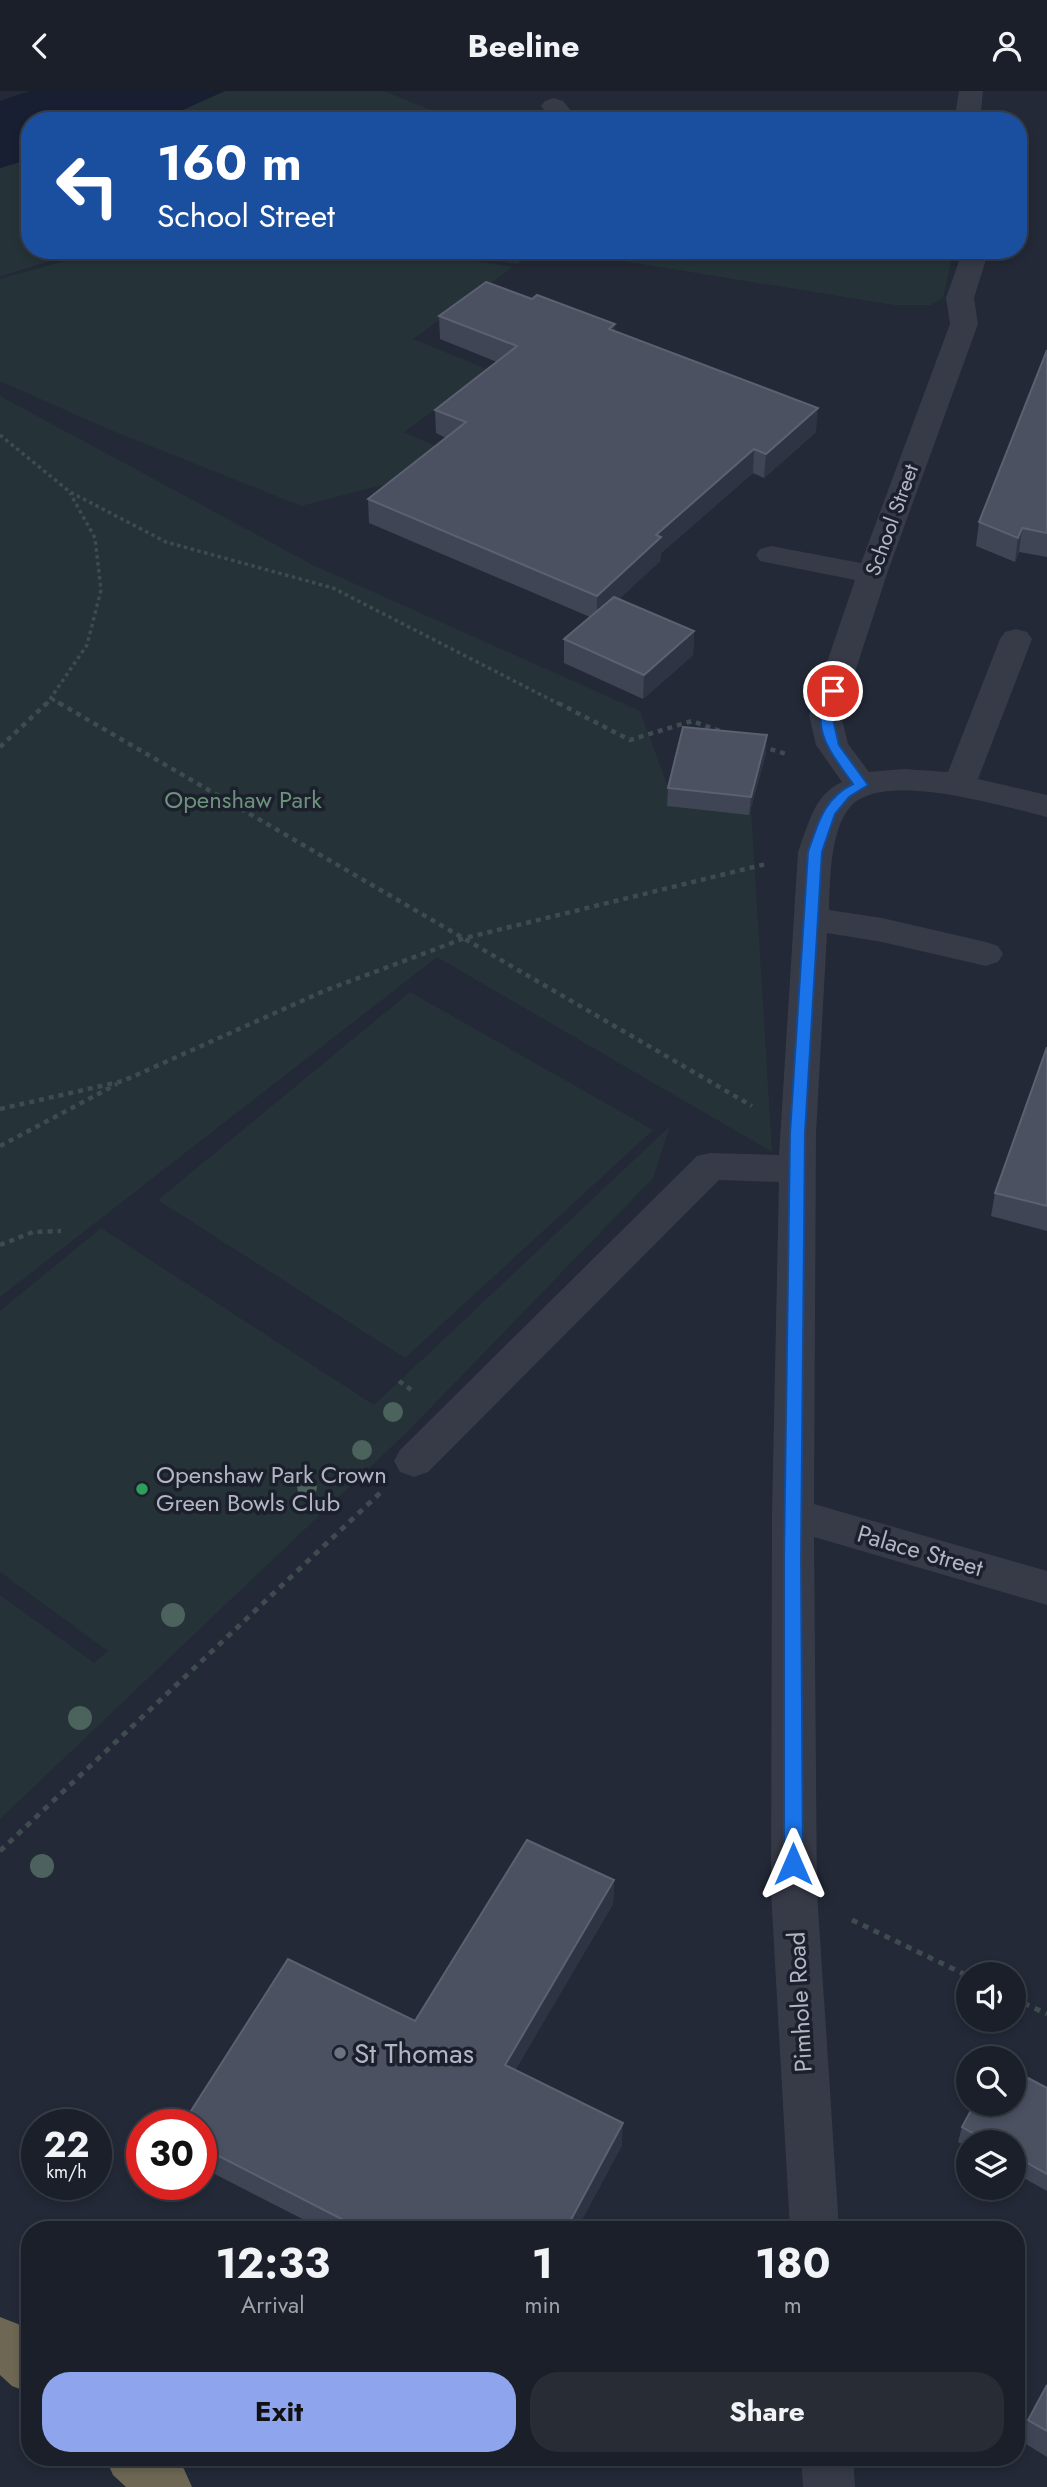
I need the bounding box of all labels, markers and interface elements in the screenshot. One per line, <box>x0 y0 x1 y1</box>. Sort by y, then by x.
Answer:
text: Beeline <box>467 23 580 69</box>
icon: back <box>21 27 59 65</box>
icon: person <box>988 27 1026 65</box>
text: 160 m <box>157 128 302 198</box>
icon: left <box>42 140 133 231</box>
text: School Street <box>157 193 335 239</box>
street label: School Street <box>858 460 926 580</box>
pin <box>803 661 863 721</box>
icon: arrive <box>814 672 852 710</box>
park label: Openshaw Park <box>164 782 322 817</box>
place label: Openshaw Park Crown Green Bowls Club <box>156 1457 387 1520</box>
marker: Openshaw Park Crown Green Bowls Club <box>134 1481 150 1497</box>
street label: Palace Street <box>853 1516 987 1585</box>
position arrow <box>756 1827 830 1901</box>
street label: Pimhole Road <box>778 1931 821 2073</box>
map controls <box>956 1962 1026 2200</box>
button: sound <box>956 1962 1026 2032</box>
place label: St Thomas <box>354 2033 474 2074</box>
marker: St Thomas <box>332 2045 348 2061</box>
button: search <box>956 2046 1026 2116</box>
speed limit sign: 30 <box>126 2109 217 2200</box>
text: 22 <box>44 2120 89 2170</box>
button: layers <box>956 2130 1026 2200</box>
text: km/h <box>46 2159 87 2185</box>
text: 12:33 <box>215 2233 330 2294</box>
text: 1 <box>532 2233 553 2294</box>
text: 180 <box>755 2233 831 2294</box>
text: Arrival <box>241 2288 304 2322</box>
text: min <box>525 2288 561 2322</box>
text: m <box>784 2288 802 2322</box>
button: Exit <box>42 2372 516 2452</box>
button: Share <box>530 2372 1004 2452</box>

